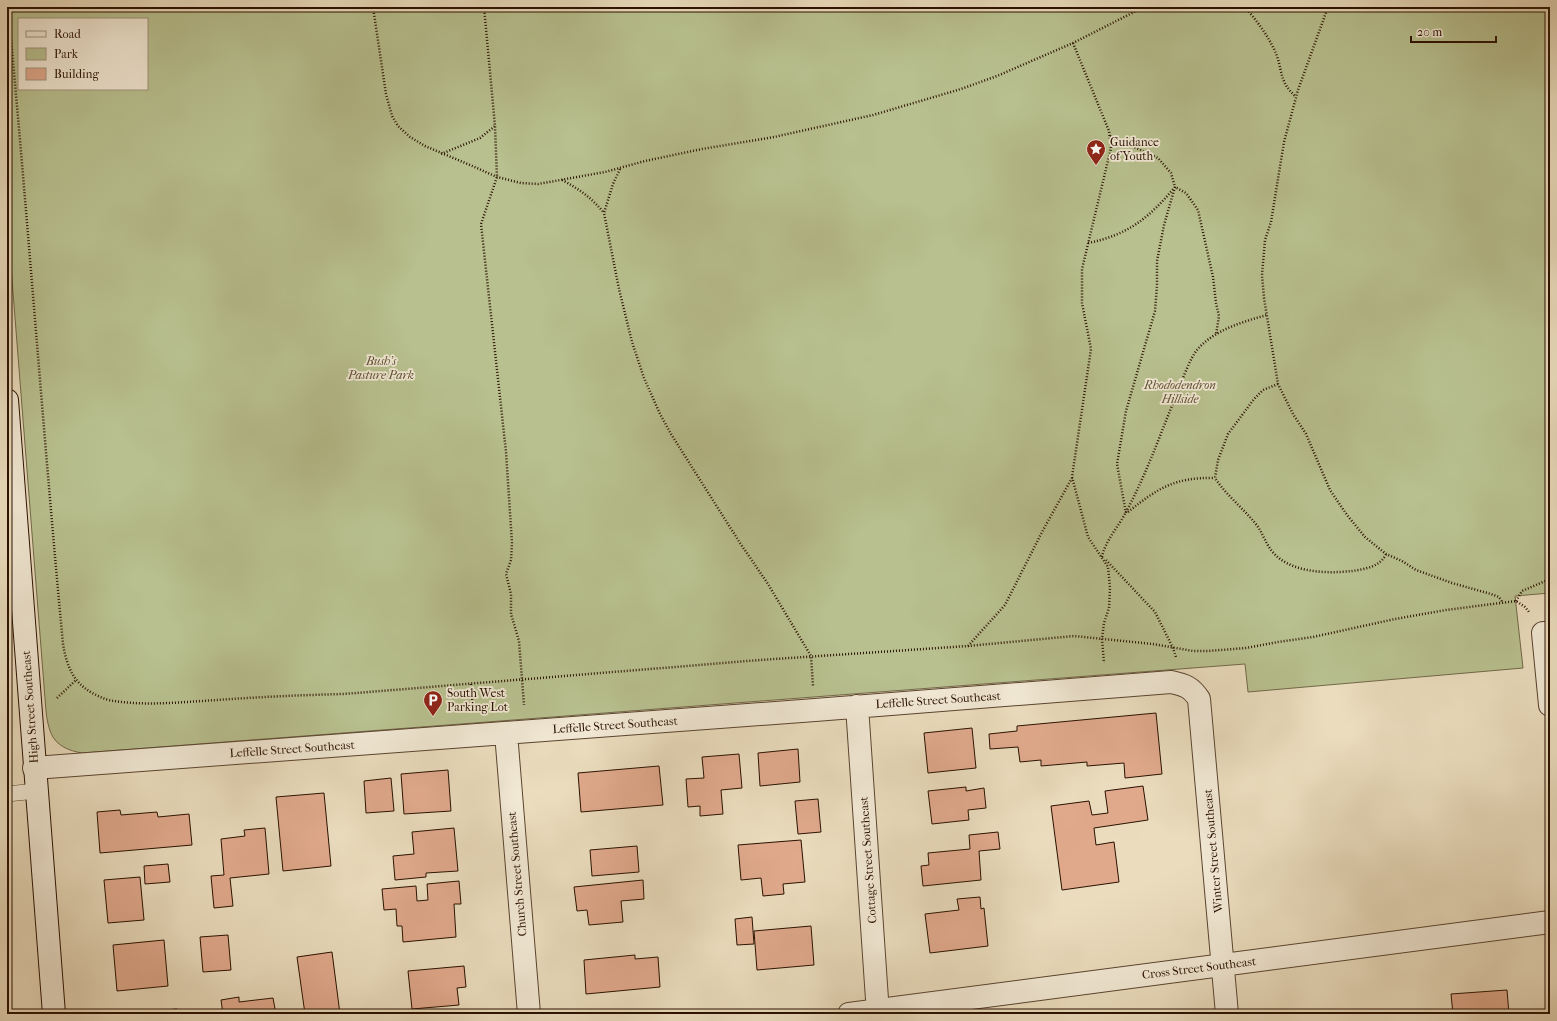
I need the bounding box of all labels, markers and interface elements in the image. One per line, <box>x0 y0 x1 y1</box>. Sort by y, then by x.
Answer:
legend <box>18 18 148 90</box>
scale bar <box>1411 18 1496 44</box>
text: 20 m <box>1417 25 1442 39</box>
text: Road <box>54 27 81 41</box>
text: Park <box>54 47 79 61</box>
text: Building <box>54 67 99 81</box>
place label: Guidance of Youth <box>1110 135 1159 163</box>
place icon: Guidance of Youth <box>1085 138 1107 166</box>
park label: Bush's Pasture Park <box>347 354 414 382</box>
park label: Rhododendron Hillside <box>1143 378 1216 406</box>
street label: High Street Southeast <box>19 649 41 764</box>
place label: South West Parking Lot <box>447 686 509 714</box>
parking icon: South West Parking Lot <box>422 689 444 717</box>
street label: Leffelle Street Southeast <box>875 689 1002 711</box>
street label: Leffelle Street Southeast <box>552 714 679 736</box>
street label: Leffelle Street Southeast <box>229 738 356 760</box>
street label: Winter Street Southeast <box>1201 788 1225 915</box>
street label: Cottage Street Southeast <box>857 795 879 924</box>
street label: Church Street Southeast <box>504 810 529 937</box>
street label: Cross Street Southeast <box>1141 954 1258 982</box>

